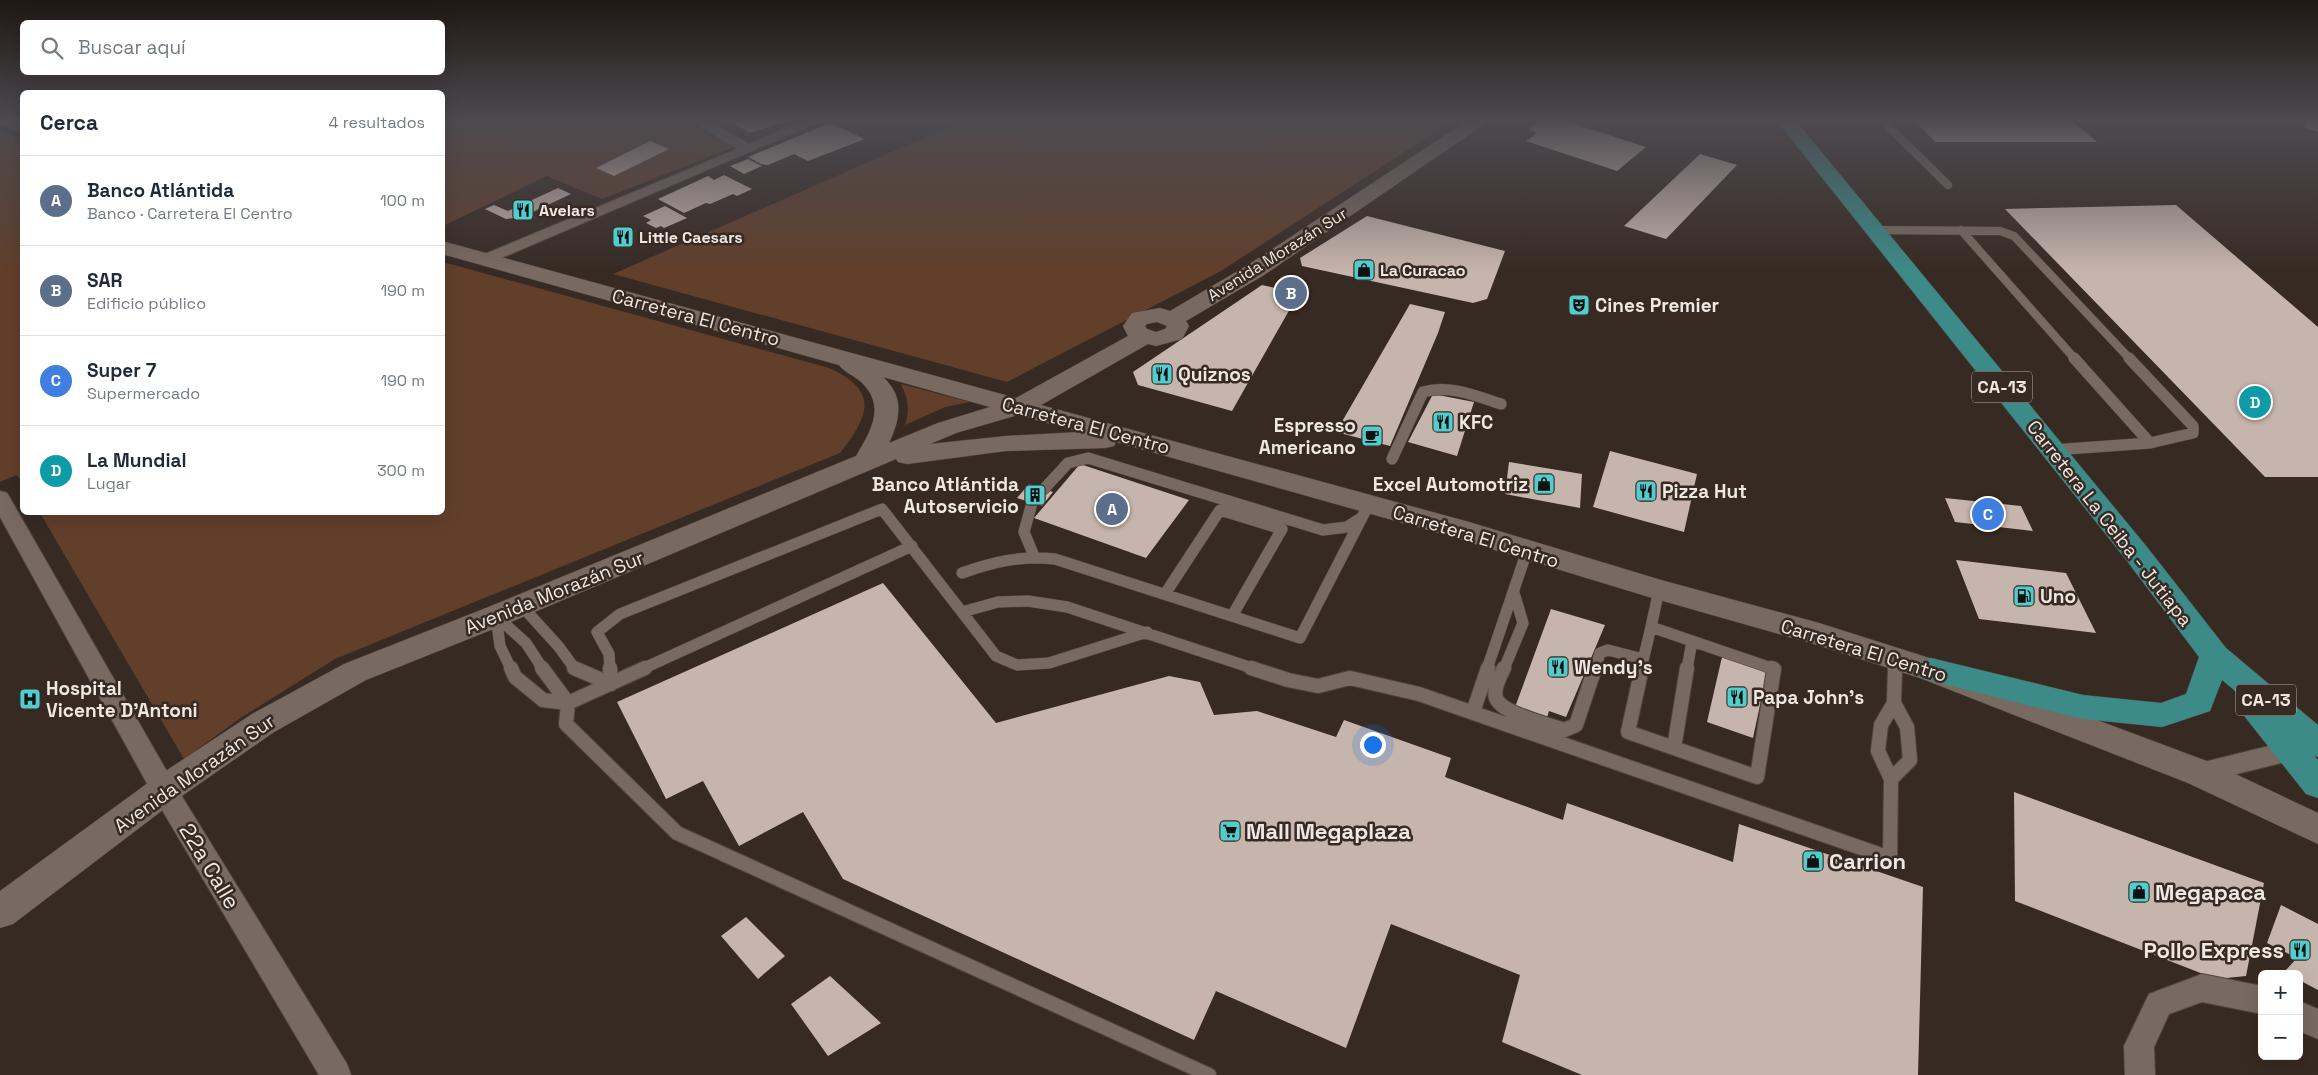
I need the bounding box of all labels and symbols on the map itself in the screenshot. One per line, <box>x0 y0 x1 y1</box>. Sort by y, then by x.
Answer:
restaurant icon: Avelars <box>511 198 535 222</box>
place label: Avelars <box>539 200 595 221</box>
street label: Avenida Morazán Sur <box>1204 203 1351 306</box>
restaurant icon: Little Caesars <box>611 225 635 249</box>
place label: Little Caesars <box>639 227 743 248</box>
shop icon: La Curacao <box>1352 258 1376 282</box>
place label: La Curacao <box>1380 260 1466 281</box>
pin: B <box>1275 274 1307 312</box>
street label: Carretera El Centro <box>609 283 782 352</box>
theatre icon: Cines Premier <box>1567 293 1591 317</box>
place label: Cines Premier <box>1595 293 1719 318</box>
restaurant icon: Quiznos <box>1150 362 1174 386</box>
place label: Quiznos <box>1178 362 1251 387</box>
road number: CA-13 <box>1972 372 2032 402</box>
pin: D <box>2239 383 2271 421</box>
street label: Carretera El Centro <box>999 391 1172 460</box>
restaurant icon: KFC <box>1431 410 1455 434</box>
place label: KFC <box>1459 410 1493 435</box>
place label: Espresso Americano <box>1259 413 1356 460</box>
street label: Carretera La Ceiba - Jutiapa <box>2021 415 2198 632</box>
cafe icon: Espresso Americano <box>1360 424 1384 448</box>
place label: Banco Atlántida Autoservicio <box>872 472 1019 519</box>
place label: Excel Automotriz <box>1373 472 1528 497</box>
shop icon: Excel Automotriz <box>1532 472 1556 496</box>
restaurant icon: Pizza Hut <box>1634 479 1658 503</box>
place label: Pizza Hut <box>1662 479 1747 504</box>
building icon: Banco Atlántida Autoservicio <box>1023 483 1047 507</box>
pin: A <box>1096 490 1128 528</box>
pin: C <box>1972 495 2004 533</box>
street label: Carretera El Centro <box>1390 499 1562 574</box>
street label: Avenida Morazán Sur <box>461 545 647 640</box>
fuel station icon: Uno <box>2012 584 2036 608</box>
place label: Uno <box>2040 584 2076 609</box>
street label: Carretera El Centro <box>1778 613 1950 688</box>
restaurant icon: Wendy's <box>1546 655 1570 679</box>
place label: Wendy's <box>1574 655 1653 680</box>
place label: Hospital Vicente D'Antoni <box>46 676 198 723</box>
road number: CA-13 <box>2236 684 2296 716</box>
restaurant icon: Papa John's <box>1725 685 1749 709</box>
place label: Papa John's <box>1753 685 1864 710</box>
hospital icon: Hospital Vicente D'Antoni <box>18 687 42 711</box>
street label: Avenida Morazán Sur <box>109 708 280 838</box>
your location <box>1360 732 1386 758</box>
place label: Mall Megaplaza <box>1246 817 1411 845</box>
street label: 22a Calle <box>173 818 247 914</box>
supermarket icon: Mall Megaplaza <box>1218 819 1242 843</box>
place label: Carrion <box>1829 847 1906 875</box>
shop icon: Carrion <box>1801 849 1825 873</box>
place label: Megapaca <box>2155 878 2266 906</box>
shop icon: Megapaca <box>2127 880 2151 904</box>
place label: Pollo Express <box>2143 936 2284 964</box>
restaurant icon: Pollo Express <box>2288 938 2312 962</box>

